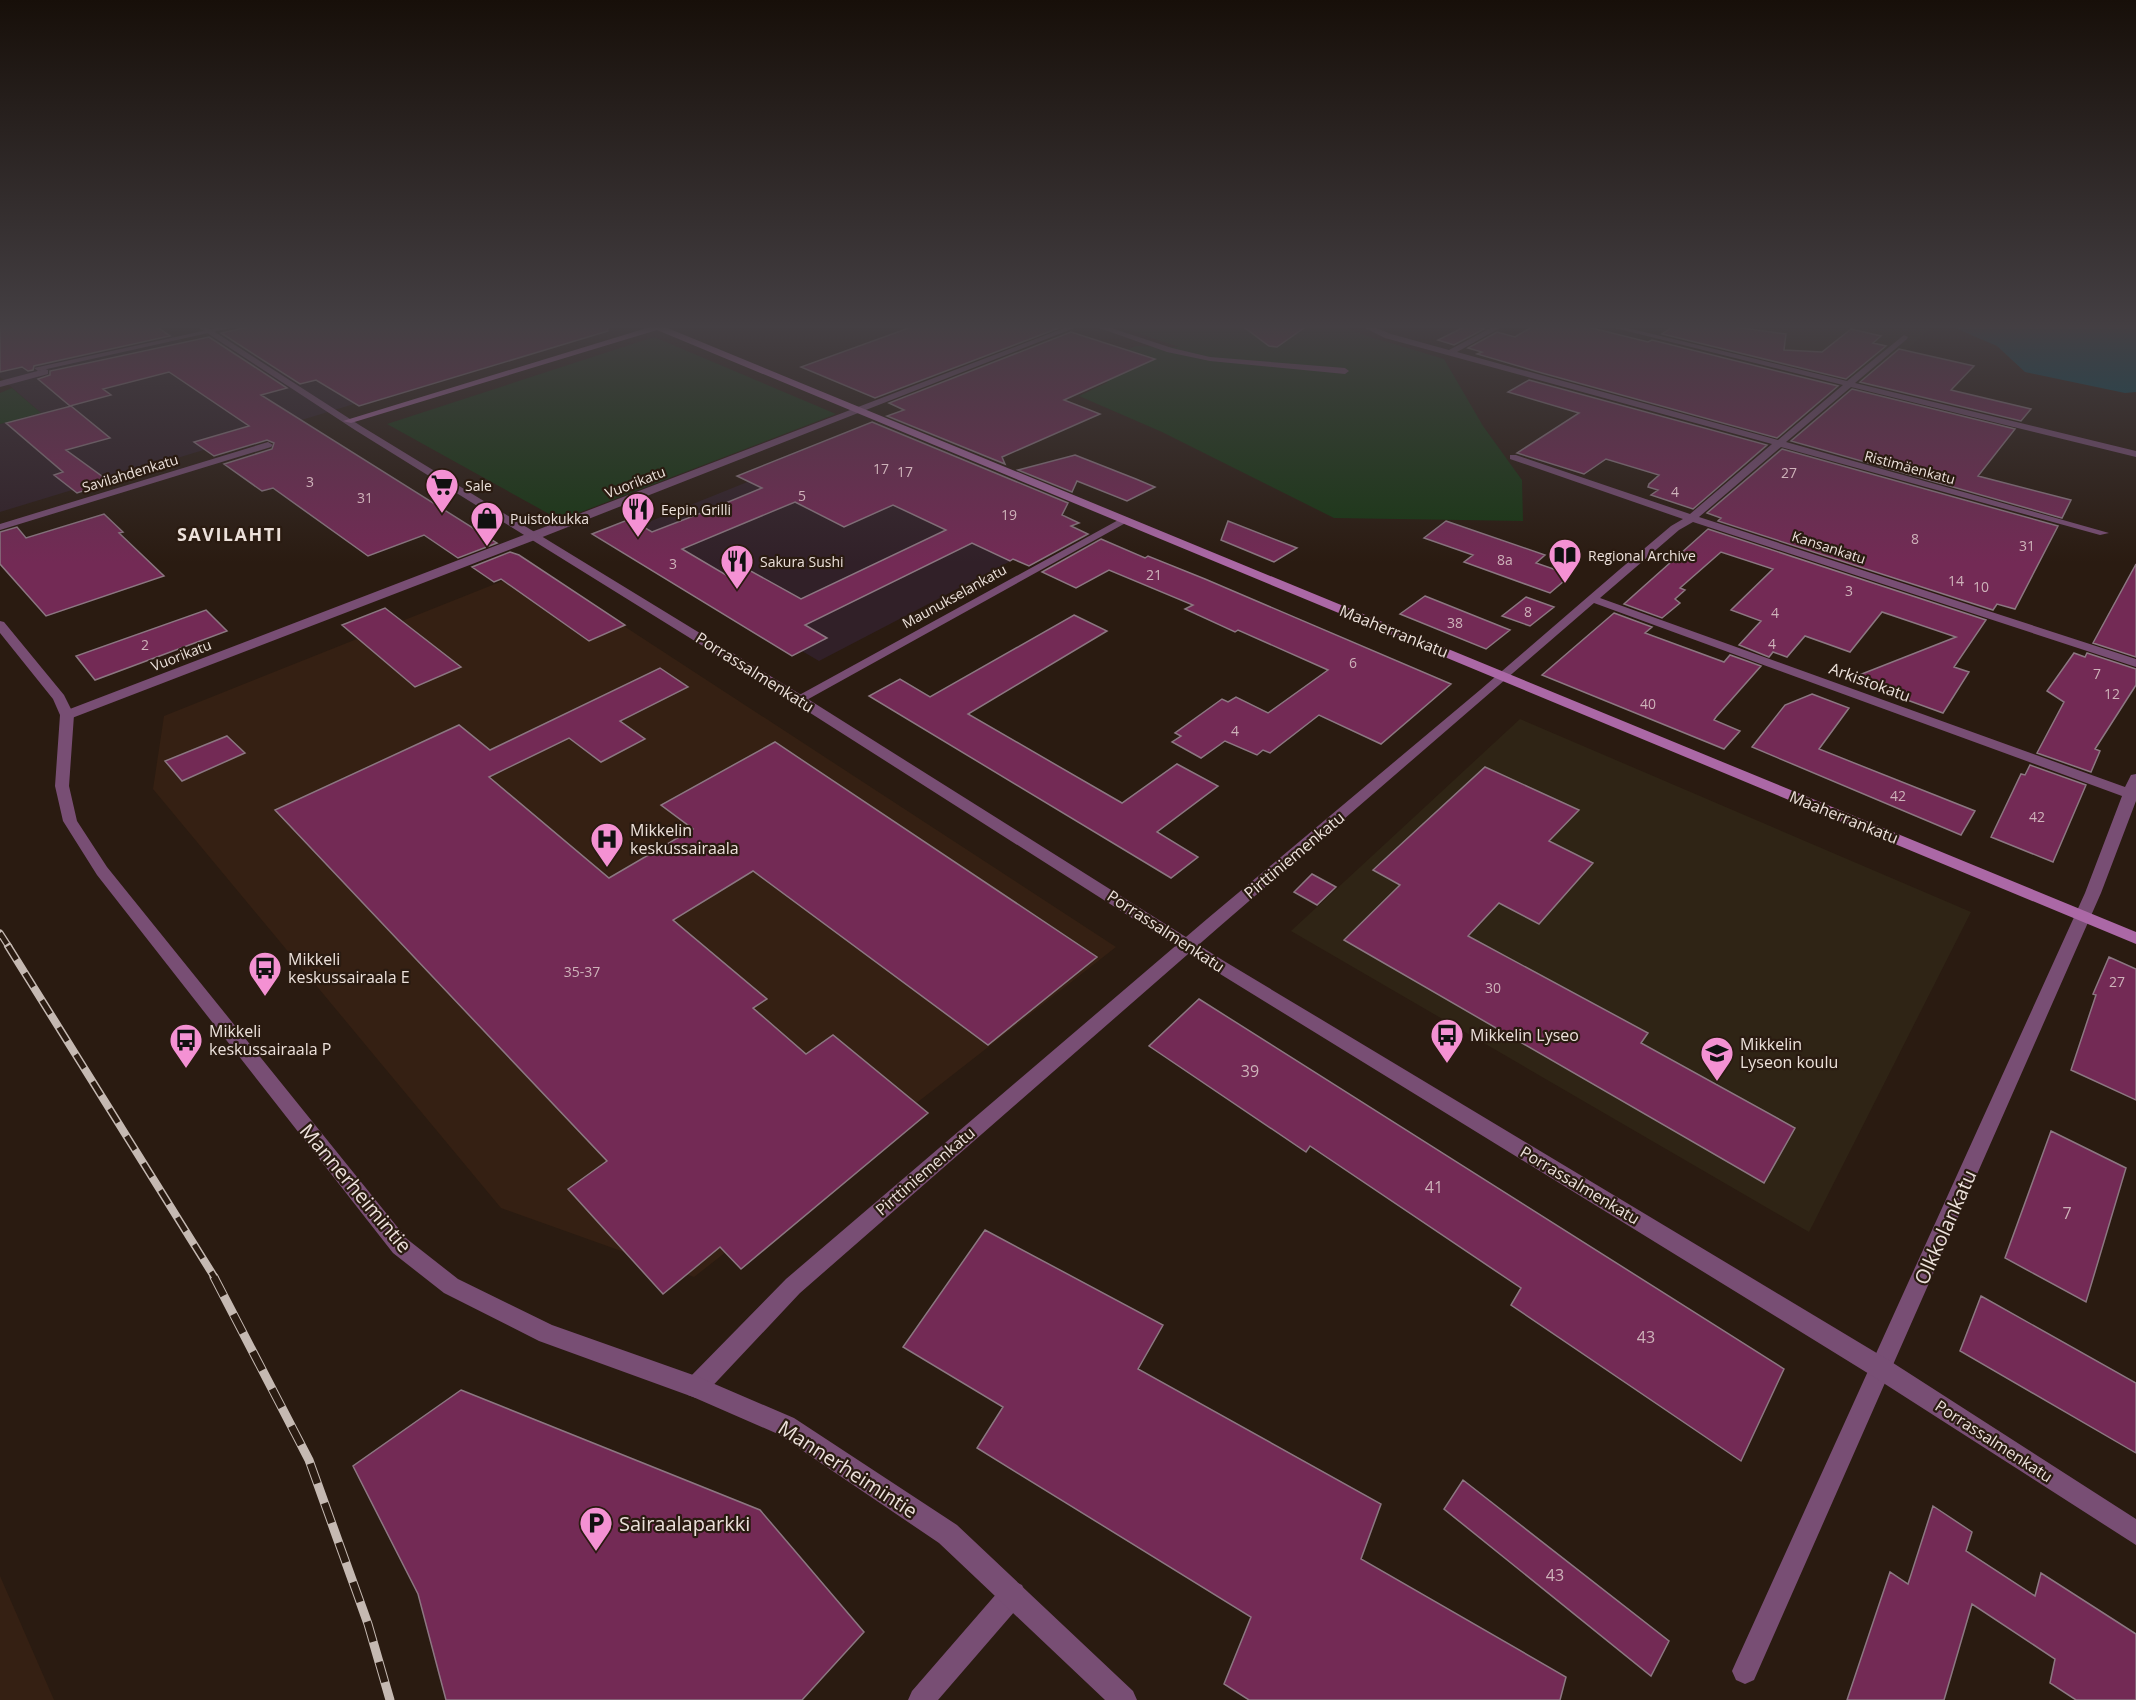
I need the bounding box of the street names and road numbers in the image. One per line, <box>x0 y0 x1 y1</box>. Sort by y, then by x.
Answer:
street label: Ristimäenkatu <box>1862 446 1958 488</box>
street label: Savilahdenkatu <box>80 449 180 497</box>
street label: Vuorikatu <box>602 462 668 502</box>
street label: Kansankatu <box>1790 526 1868 568</box>
street label: Maunukselankatu <box>898 559 1010 633</box>
street label: Maaherrankatu <box>1336 599 1452 663</box>
street label: Porrassalmenkatu <box>692 627 818 717</box>
street label: Vuorikatu <box>148 635 214 675</box>
street label: Arkistokatu <box>1826 657 1914 707</box>
street label: Maaherrankatu <box>1786 785 1902 849</box>
street label: Pirttiniemenkatu <box>1239 806 1349 904</box>
street label: Porrassalmenkatu <box>1103 885 1229 977</box>
street label: Mannerheimintie <box>294 1118 418 1258</box>
street label: Pirttiniemenkatu <box>871 1122 979 1220</box>
street label: Porrassalmenkatu <box>1516 1141 1644 1229</box>
street label: Olkkolankatu <box>1908 1165 1982 1289</box>
street label: Porrassalmenkatu <box>1931 1395 2057 1487</box>
street label: Mannerheimintie <box>773 1414 923 1524</box>

